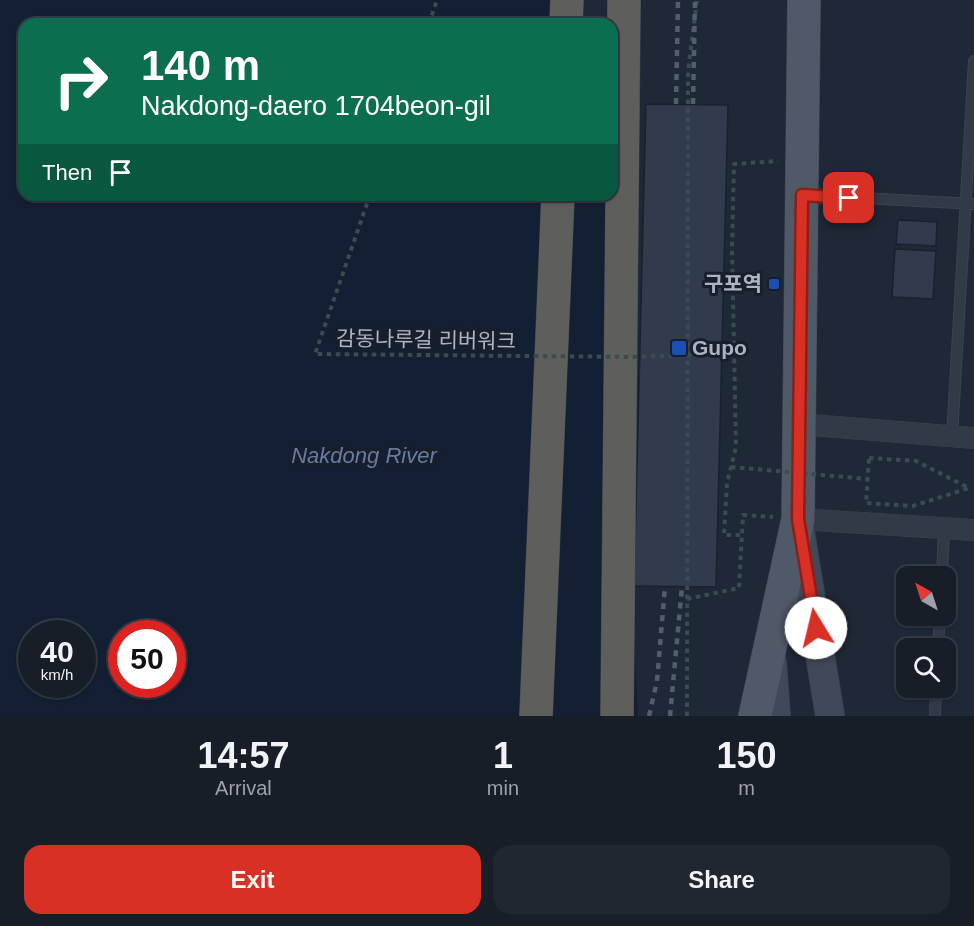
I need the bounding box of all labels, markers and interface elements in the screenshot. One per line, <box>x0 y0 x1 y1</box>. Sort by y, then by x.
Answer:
icon: right <box>42 42 120 120</box>
text: 140 m <box>141 42 260 89</box>
text: Nakdong-daero 1704beon-gil <box>141 91 491 121</box>
icon: arrive <box>104 156 137 189</box>
text: Then <box>42 160 92 185</box>
pin <box>823 172 874 223</box>
icon: arrive <box>832 181 865 214</box>
place label: 구포역 <box>704 272 762 295</box>
marker: 구포역 <box>767 277 781 291</box>
street label: 감동나루길 리버워크 <box>336 326 516 353</box>
place label: Gupo <box>692 336 747 359</box>
marker: Gupo <box>670 339 688 357</box>
water label: Nakdong River <box>291 443 438 468</box>
north arrow <box>896 566 956 626</box>
map controls <box>896 566 956 698</box>
position arrow <box>784 596 848 660</box>
speed limit sign: 50 <box>108 620 186 698</box>
text: 40 <box>40 635 74 668</box>
button: search <box>896 638 956 698</box>
text: km/h <box>41 666 73 683</box>
text: 14:57 <box>197 735 289 776</box>
text: 1 <box>493 735 513 776</box>
text: 150 <box>716 735 777 776</box>
text: Arrival <box>215 777 272 799</box>
text: min <box>487 777 519 799</box>
text: m <box>738 777 755 799</box>
button: Exit <box>24 845 481 914</box>
button: Share <box>493 845 950 914</box>

